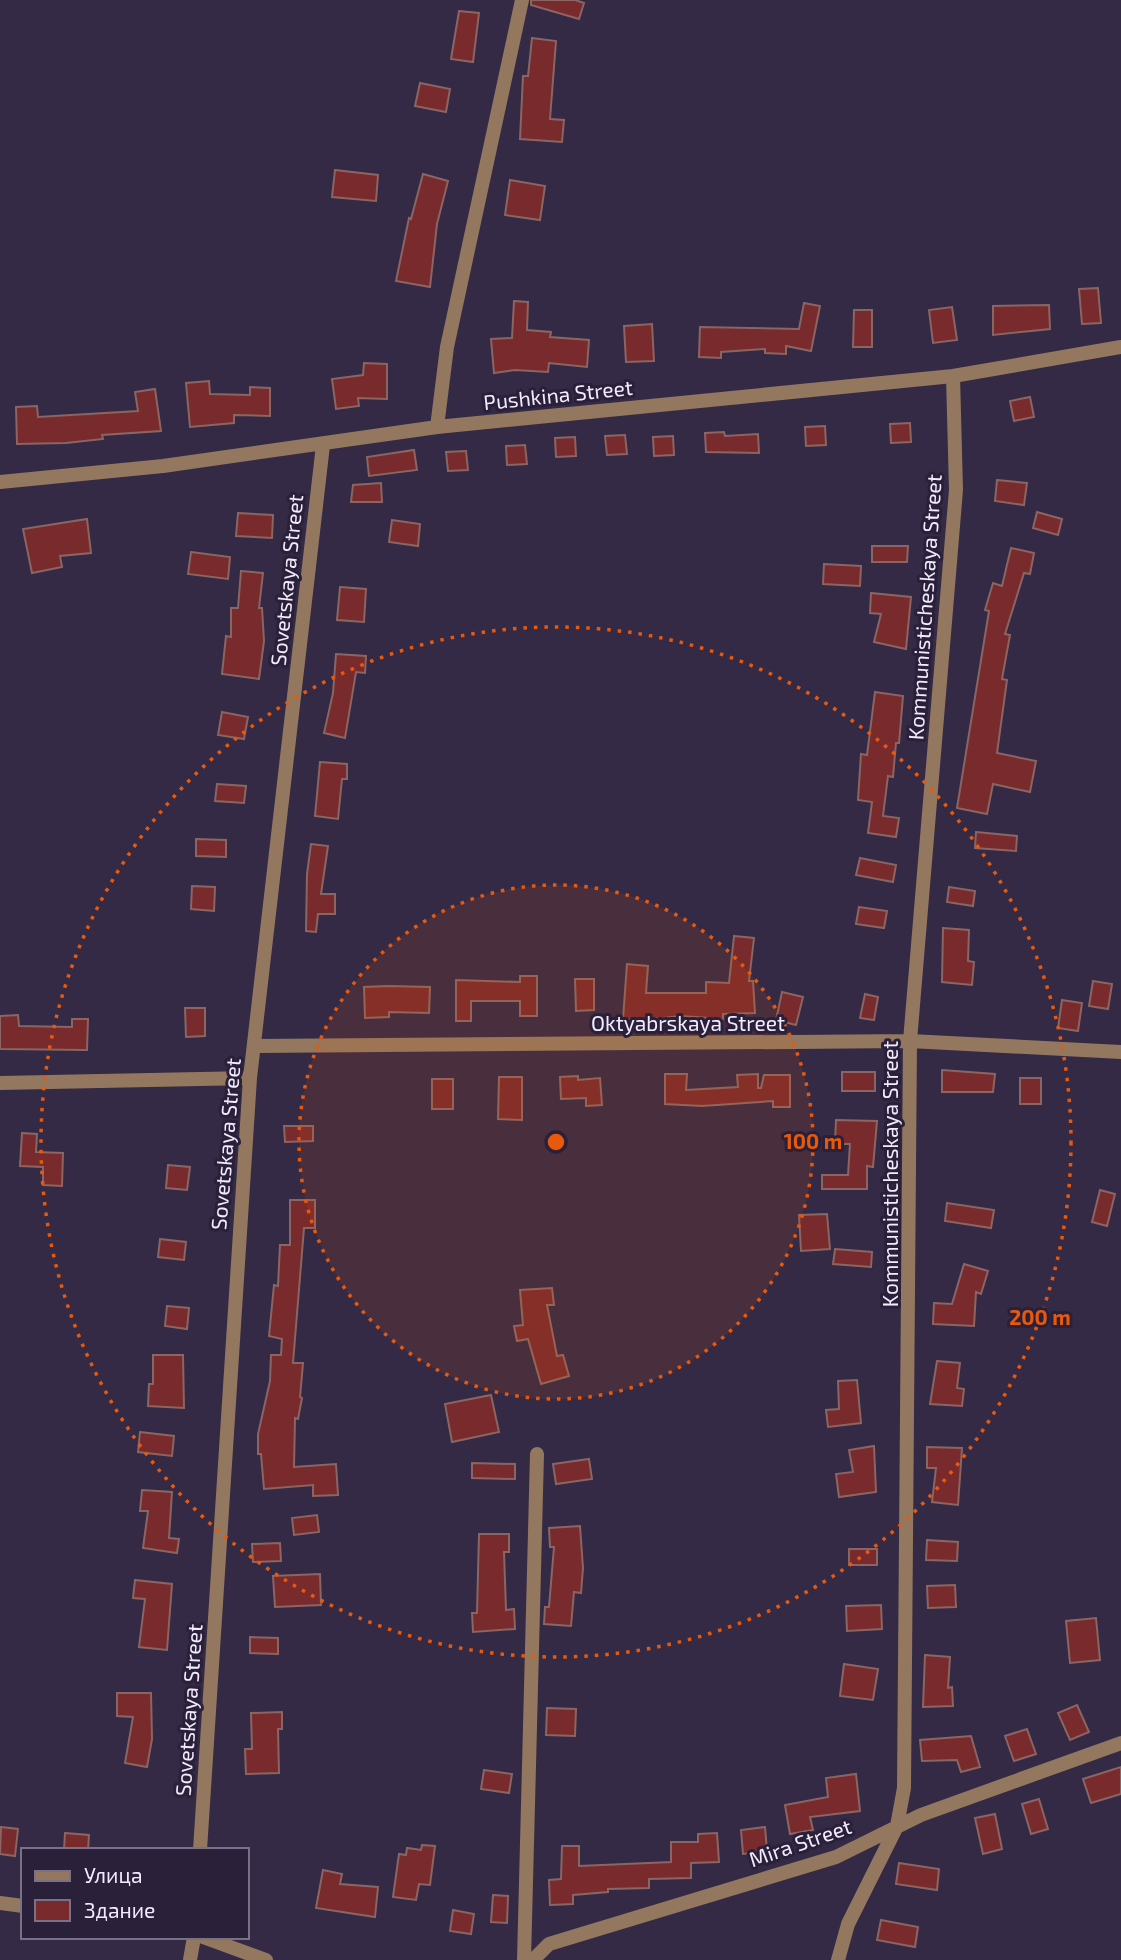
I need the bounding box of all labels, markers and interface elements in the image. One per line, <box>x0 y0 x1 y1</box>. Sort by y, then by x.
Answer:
street label: Pushkina Street <box>482 374 634 414</box>
street label: Kommunisticheskaya Street <box>902 473 946 741</box>
street label: Sovetskaya Street <box>265 493 307 667</box>
street label: Oktyabrskaya Street <box>591 1010 785 1035</box>
street label: Kommunisticheskaya Street <box>877 1041 902 1307</box>
street label: Sovetskaya Street <box>205 1057 245 1231</box>
text: 100 m <box>784 1128 842 1153</box>
centre of rings <box>544 1130 568 1154</box>
text: 200 m <box>1009 1304 1071 1329</box>
street label: Sovetskaya Street <box>170 1623 206 1797</box>
street label: Mira Street <box>746 1813 854 1871</box>
legend <box>21 1848 248 1939</box>
text: Улица <box>84 1862 143 1887</box>
text: Здание <box>84 1897 155 1922</box>

